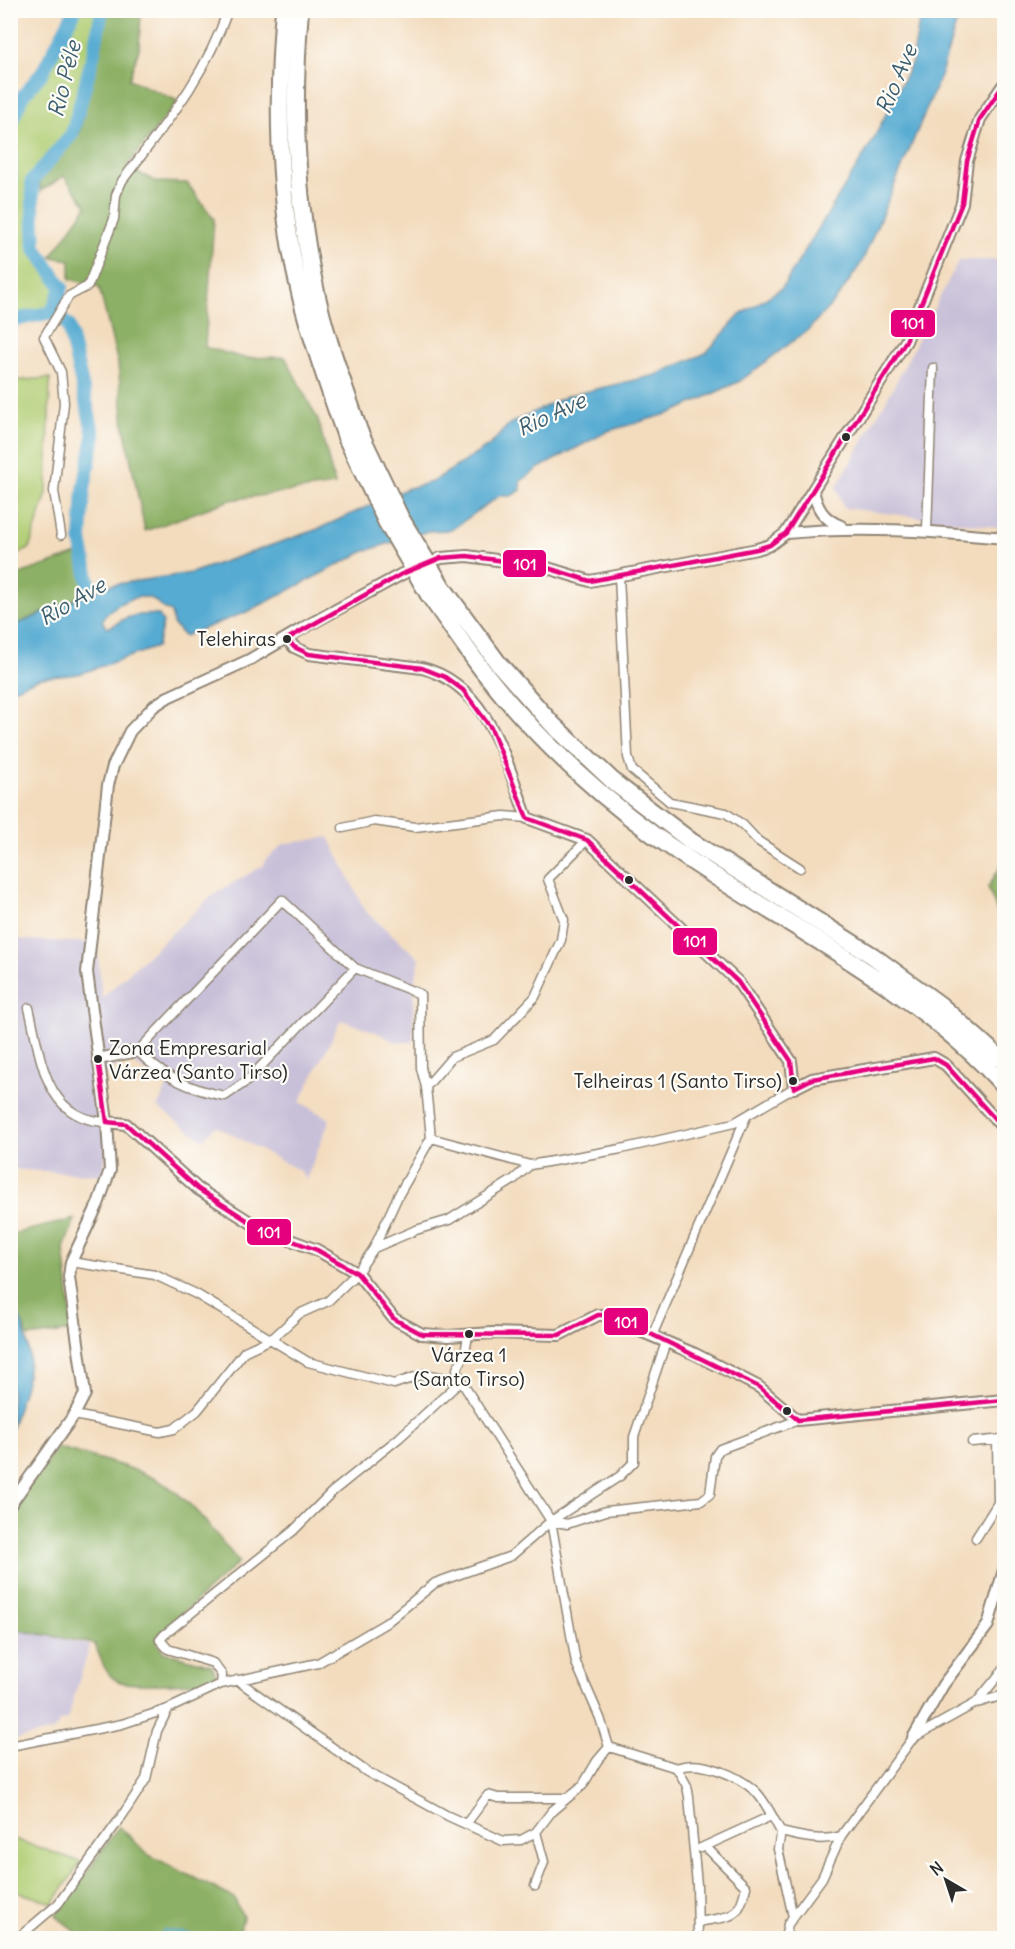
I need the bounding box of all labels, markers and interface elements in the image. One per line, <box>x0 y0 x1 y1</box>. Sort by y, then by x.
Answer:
water label: Rio Péle <box>41 36 87 120</box>
water label: Rio Ave <box>869 38 924 118</box>
line badge: 101 <box>890 309 936 338</box>
text: 101 <box>901 313 925 333</box>
water label: Rio Ave <box>512 385 592 442</box>
unlabelled marker <box>840 431 852 443</box>
line badge: 101 <box>502 549 547 578</box>
text: 101 <box>513 554 537 574</box>
water label: Rio Ave <box>33 570 112 631</box>
place label: Telehiras <box>196 626 276 651</box>
marker: Telehiras <box>281 633 293 645</box>
unlabelled marker <box>623 874 635 886</box>
line badge: 101 <box>672 927 718 956</box>
text: 101 <box>683 931 707 951</box>
place label: Zona Empresarial Várzea (Santo Tirso) <box>109 1035 288 1084</box>
marker: Zona Empresarial Várzea (Santo Tirso) <box>92 1053 104 1065</box>
place label: Telheiras 1 (Santo Tirso) <box>574 1068 782 1093</box>
marker: Telheiras 1 (Santo Tirso) <box>787 1075 799 1087</box>
line badge: 101 <box>246 1218 292 1246</box>
text: 101 <box>257 1222 281 1242</box>
line badge: 101 <box>603 1307 649 1336</box>
text: 101 <box>614 1312 638 1332</box>
marker: Várzea 1 (Santo Tirso) <box>463 1328 475 1340</box>
place label: Várzea 1 (Santo Tirso) <box>413 1342 525 1391</box>
unlabelled marker <box>781 1405 793 1417</box>
north arrow <box>916 1850 976 1910</box>
text: N <box>926 1857 947 1880</box>

